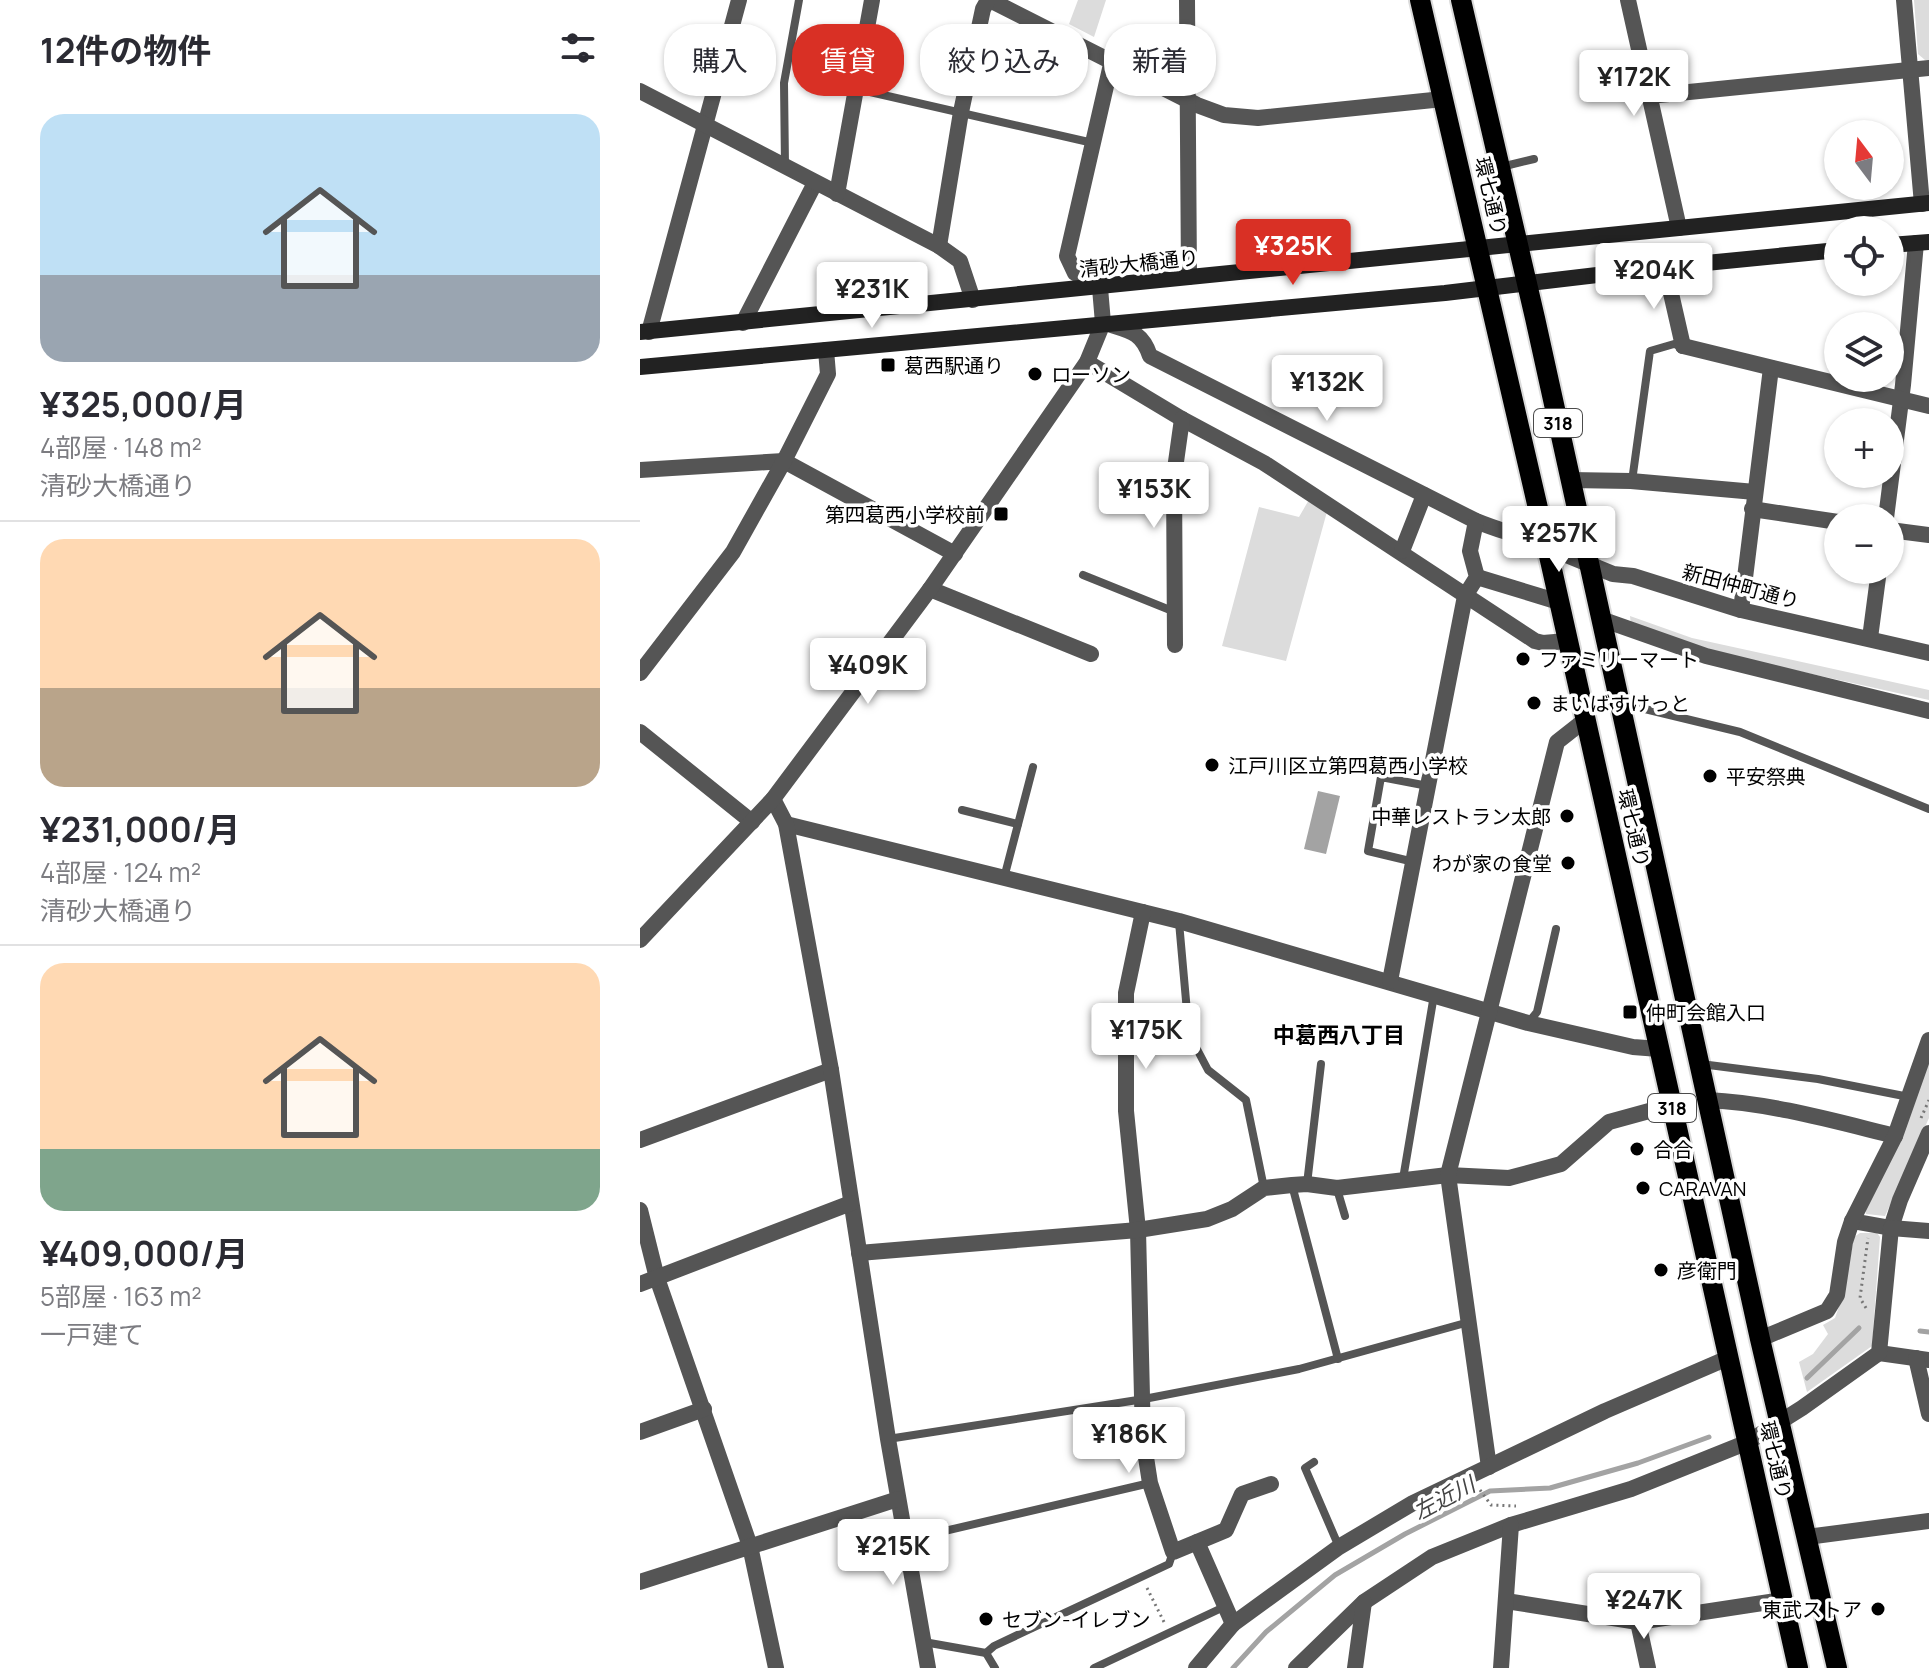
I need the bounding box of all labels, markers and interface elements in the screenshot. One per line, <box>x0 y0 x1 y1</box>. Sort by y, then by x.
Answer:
chip: 購入 <box>664 24 776 96</box>
chip: 賃貸 <box>792 24 904 96</box>
chip: 絞り込み <box>920 24 1088 96</box>
chip: 新着 <box>1104 24 1216 96</box>
icon: filters <box>556 26 600 70</box>
text: 12件の物件 <box>40 27 211 73</box>
pin: ¥172K <box>1578 50 1690 118</box>
text: ¥172K <box>1597 58 1671 94</box>
north arrow <box>1824 120 1904 200</box>
map controls <box>1824 120 1904 584</box>
street label: 環七通り <box>1469 154 1513 238</box>
icon: home <box>248 166 392 310</box>
button: locate <box>1824 216 1904 296</box>
pin: ¥325K <box>1237 219 1349 287</box>
text: ¥325K <box>1254 227 1332 263</box>
street label: 清砂大橋通り <box>1078 243 1200 283</box>
pin: ¥204K <box>1598 243 1710 311</box>
text: ¥204K <box>1613 251 1695 287</box>
pin: ¥231K <box>816 262 928 330</box>
text: ¥231K <box>835 270 909 306</box>
button: layers <box>1824 312 1904 392</box>
place label: 葛西駅通り <box>904 352 1004 379</box>
pin: ¥132K <box>1271 355 1383 423</box>
marker: 葛西駅通り <box>879 356 897 374</box>
place label: ローソン <box>1051 361 1131 388</box>
text: ¥132K <box>1290 363 1364 399</box>
marker: ローソン <box>1026 365 1044 383</box>
text: ¥325,000/月 <box>40 381 247 427</box>
button: + <box>1824 408 1904 488</box>
road number: 318 <box>1534 409 1582 437</box>
text: 4部屋 · 148 m² <box>40 429 202 465</box>
pin: ¥153K <box>1098 462 1210 530</box>
text: 清砂大橋通り <box>40 467 196 503</box>
text: ¥153K <box>1117 470 1191 506</box>
place label: 第四葛西小学校前 <box>825 501 985 528</box>
button: − <box>1824 504 1904 584</box>
marker: 第四葛西小学校前 <box>992 505 1010 523</box>
pin: ¥257K <box>1503 506 1615 574</box>
text: ¥257K <box>1520 514 1598 550</box>
street label: 新田仲町通り <box>1680 557 1802 615</box>
icon: home <box>248 591 392 735</box>
pin: ¥409K <box>812 638 924 706</box>
text: ¥409K <box>828 646 908 682</box>
place label: ファミリーマート <box>1539 646 1699 673</box>
marker: ファミリーマート <box>1514 650 1532 668</box>
place label: まいばすけっと <box>1550 690 1690 717</box>
marker: まいばすけっと <box>1525 694 1543 712</box>
place label: 江戸川区立第四葛西小学校 <box>1228 752 1468 779</box>
marker: 江戸川区立第四葛西小学校 <box>1203 756 1221 774</box>
place label: 平安祭典 <box>1726 763 1806 790</box>
marker: 平安祭典 <box>1701 767 1719 785</box>
street label: 環七通り <box>1612 786 1656 870</box>
place label: 中華レストラン太郎 <box>1371 803 1551 830</box>
text: ¥231,000/月 <box>40 806 241 852</box>
marker: 中華レストラン太郎 <box>1558 807 1576 825</box>
place label: わが家の食堂 <box>1432 850 1552 877</box>
text: 4部屋 · 124 m² <box>40 854 201 890</box>
marker: わが家の食堂 <box>1559 854 1577 872</box>
text: 清砂大橋通り <box>40 892 196 928</box>
place label: 仲町会館入口 <box>1646 999 1766 1026</box>
pin: ¥175K <box>1090 1003 1202 1071</box>
marker: 仲町会館入口 <box>1621 1003 1639 1021</box>
text: ¥175K <box>1109 1011 1183 1047</box>
icon: home <box>248 1015 392 1159</box>
district label: 中葛西八丁目 <box>1273 1020 1405 1050</box>
road number: 318 <box>1648 1094 1696 1122</box>
place label: 合合 <box>1653 1136 1693 1163</box>
marker: 合合 <box>1628 1140 1646 1158</box>
place label: CARAVAN <box>1659 1175 1747 1202</box>
marker: CARAVAN <box>1634 1179 1652 1197</box>
text: ¥409,000/月 <box>40 1230 249 1276</box>
place label: 彦衛門 <box>1677 1257 1737 1284</box>
marker: 彦衛門 <box>1652 1261 1670 1279</box>
text: 5部屋 · 163 m² <box>40 1278 202 1314</box>
text: 一戸建て <box>40 1316 144 1352</box>
pin: ¥186K <box>1073 1407 1185 1475</box>
text: ¥186K <box>1091 1415 1167 1451</box>
street label: 環七通り <box>1754 1418 1798 1502</box>
water label: 左近川 <box>1408 1468 1482 1527</box>
pin: ¥215K <box>837 1519 949 1587</box>
text: ¥215K <box>856 1527 930 1563</box>
pin: ¥247K <box>1588 1573 1700 1641</box>
text: ¥247K <box>1605 1581 1683 1617</box>
place label: 東武ストア <box>1762 1596 1862 1623</box>
marker: 東武ストア <box>1869 1600 1887 1618</box>
place label: セブン-イレブン <box>1002 1606 1150 1633</box>
marker: セブン-イレブン <box>977 1610 995 1628</box>

